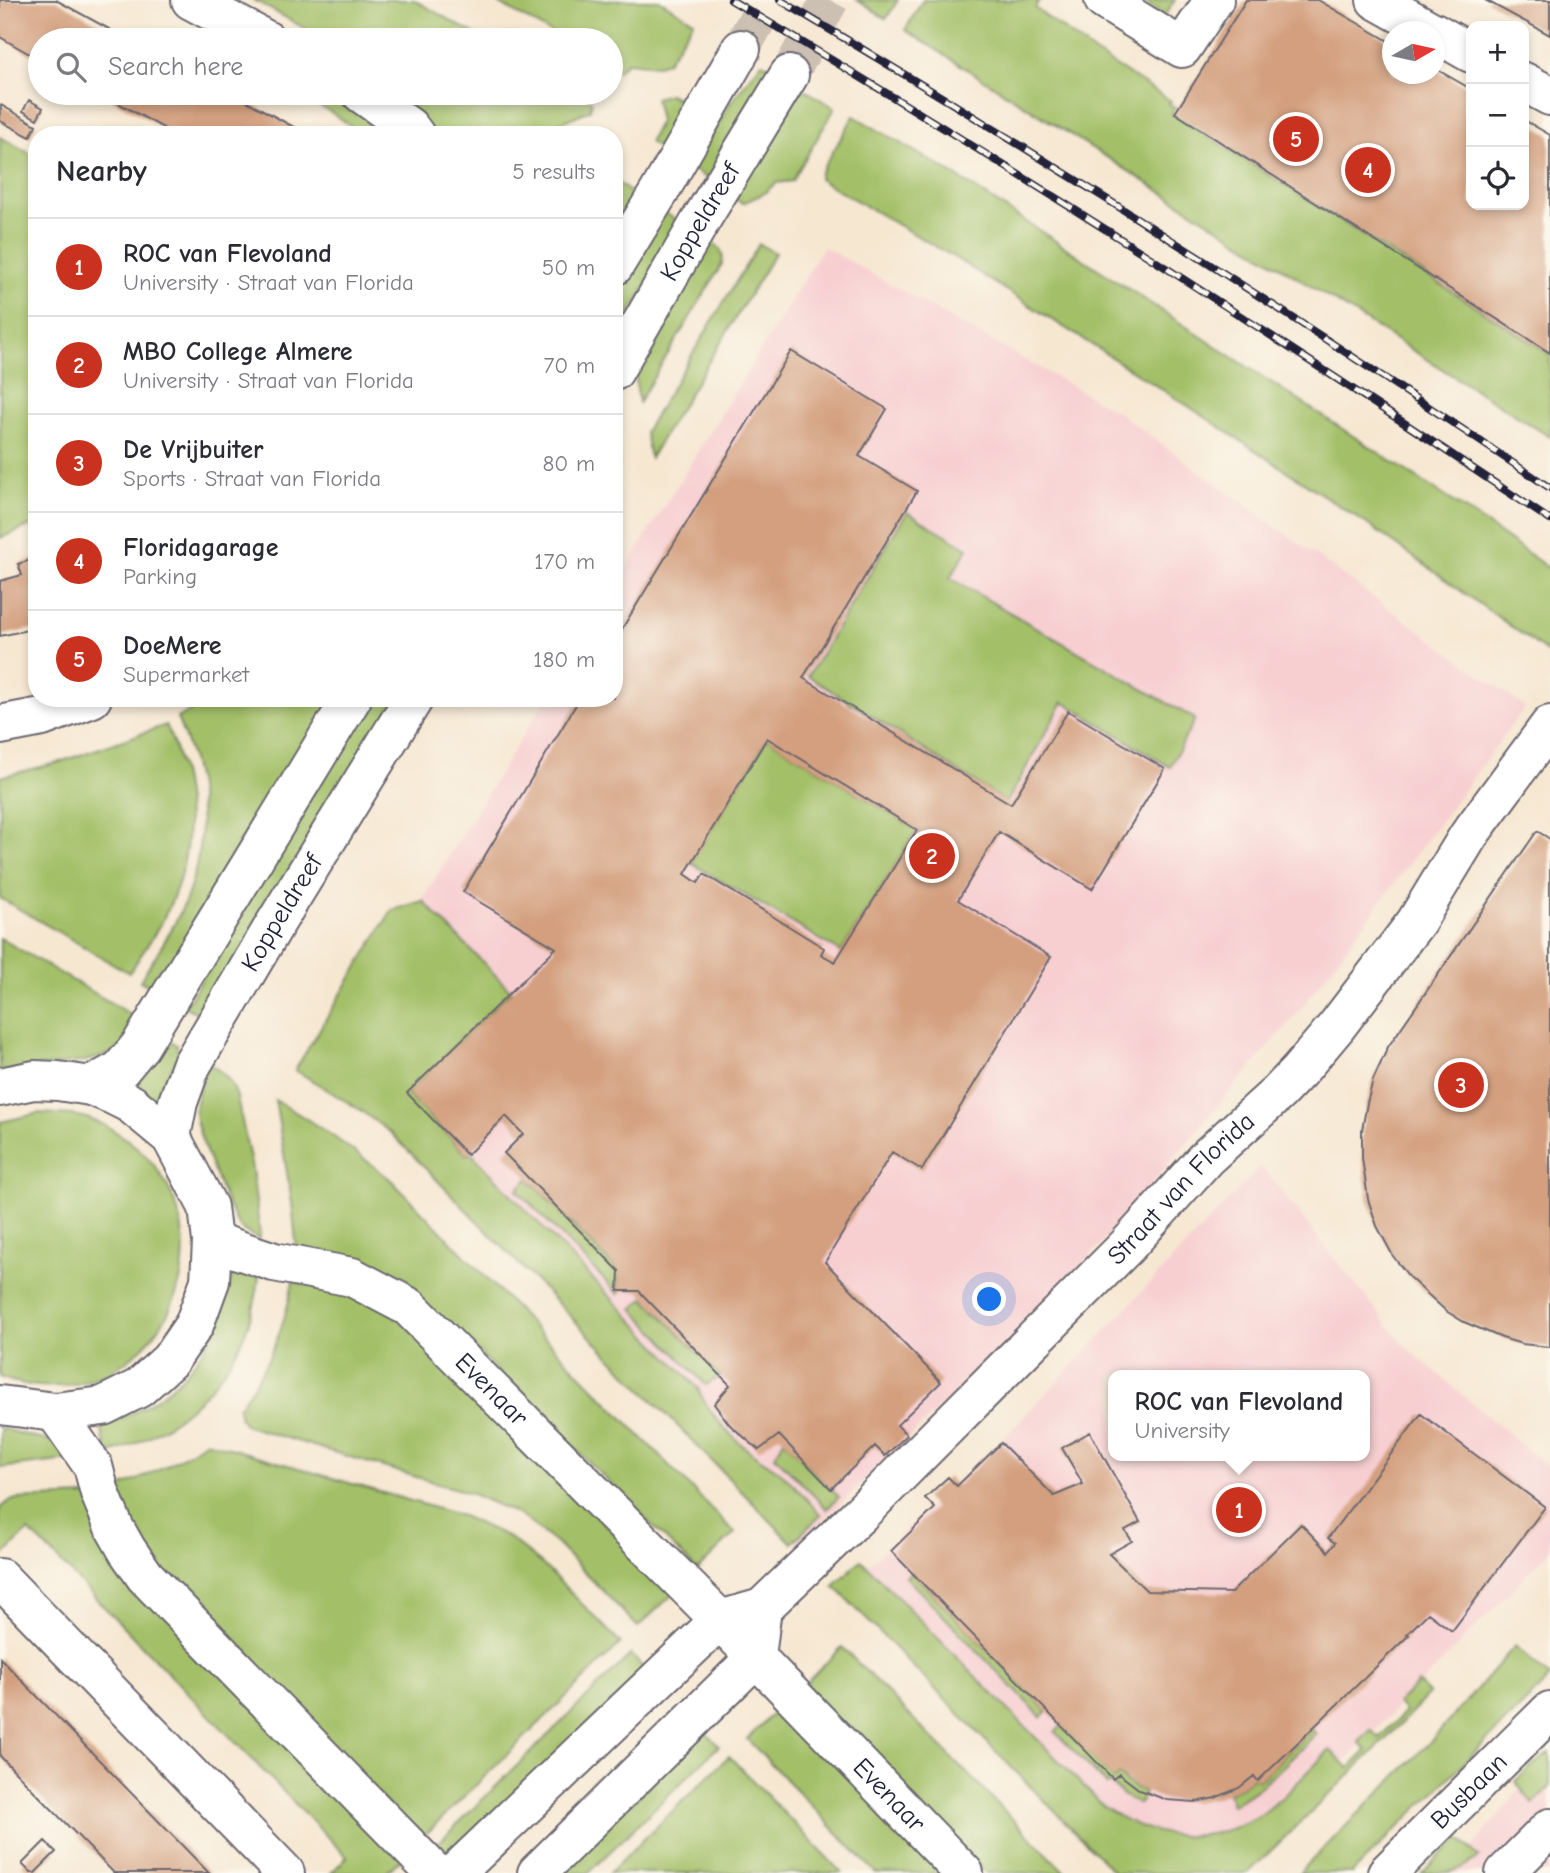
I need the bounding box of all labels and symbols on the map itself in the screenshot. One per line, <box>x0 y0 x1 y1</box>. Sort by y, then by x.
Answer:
north arrow <box>1382 21 1445 84</box>
pin: 5 <box>1273 113 1319 165</box>
pin: 4 <box>1345 144 1391 196</box>
street label: Koppeldreef <box>654 156 748 286</box>
pin: 2 <box>909 830 955 882</box>
street label: Koppeldreef <box>235 847 330 977</box>
pin: 3 <box>1438 1059 1484 1111</box>
street label: Straat van Florida <box>1102 1106 1261 1271</box>
your location <box>972 1282 1006 1316</box>
street label: Evenaar <box>449 1347 534 1433</box>
pin: 1 <box>1216 1484 1262 1536</box>
street label: Busbaan <box>1425 1747 1514 1835</box>
street label: Evenaar <box>847 1752 932 1839</box>

